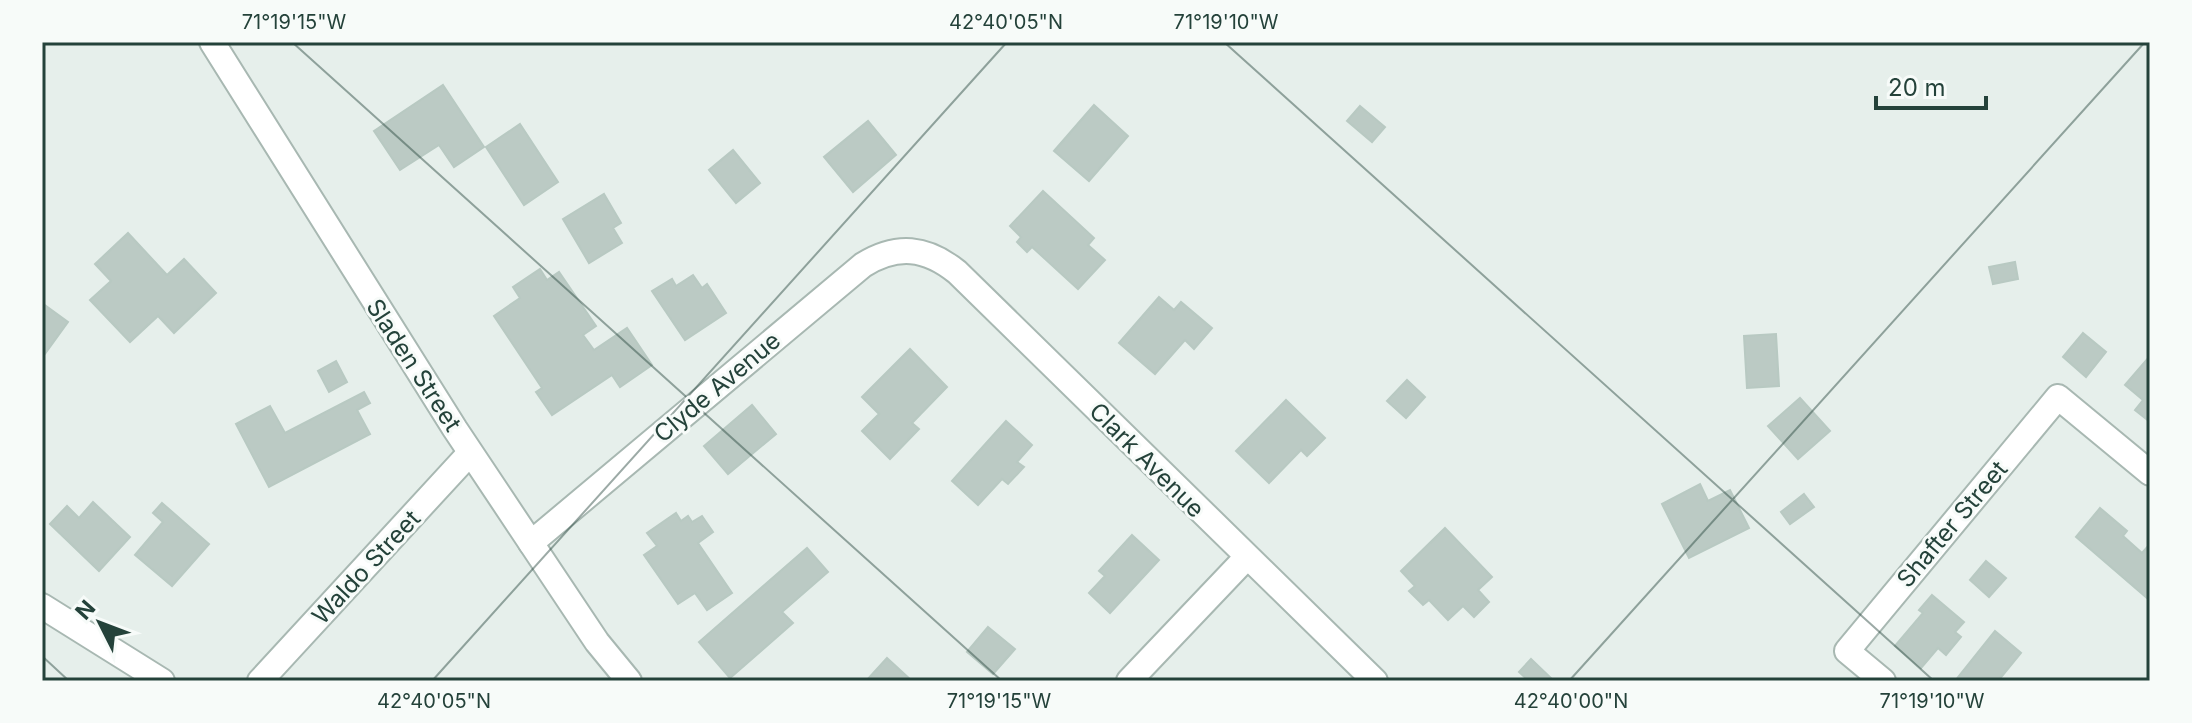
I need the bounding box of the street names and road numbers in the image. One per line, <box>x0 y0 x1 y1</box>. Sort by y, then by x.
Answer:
street label: Sladen Street <box>360 293 468 437</box>
street label: Clyde Avenue <box>648 326 786 448</box>
street label: Clark Avenue <box>1084 397 1210 523</box>
street label: Shafter Street <box>1891 455 2013 593</box>
street label: Waldo Street <box>306 504 426 630</box>

